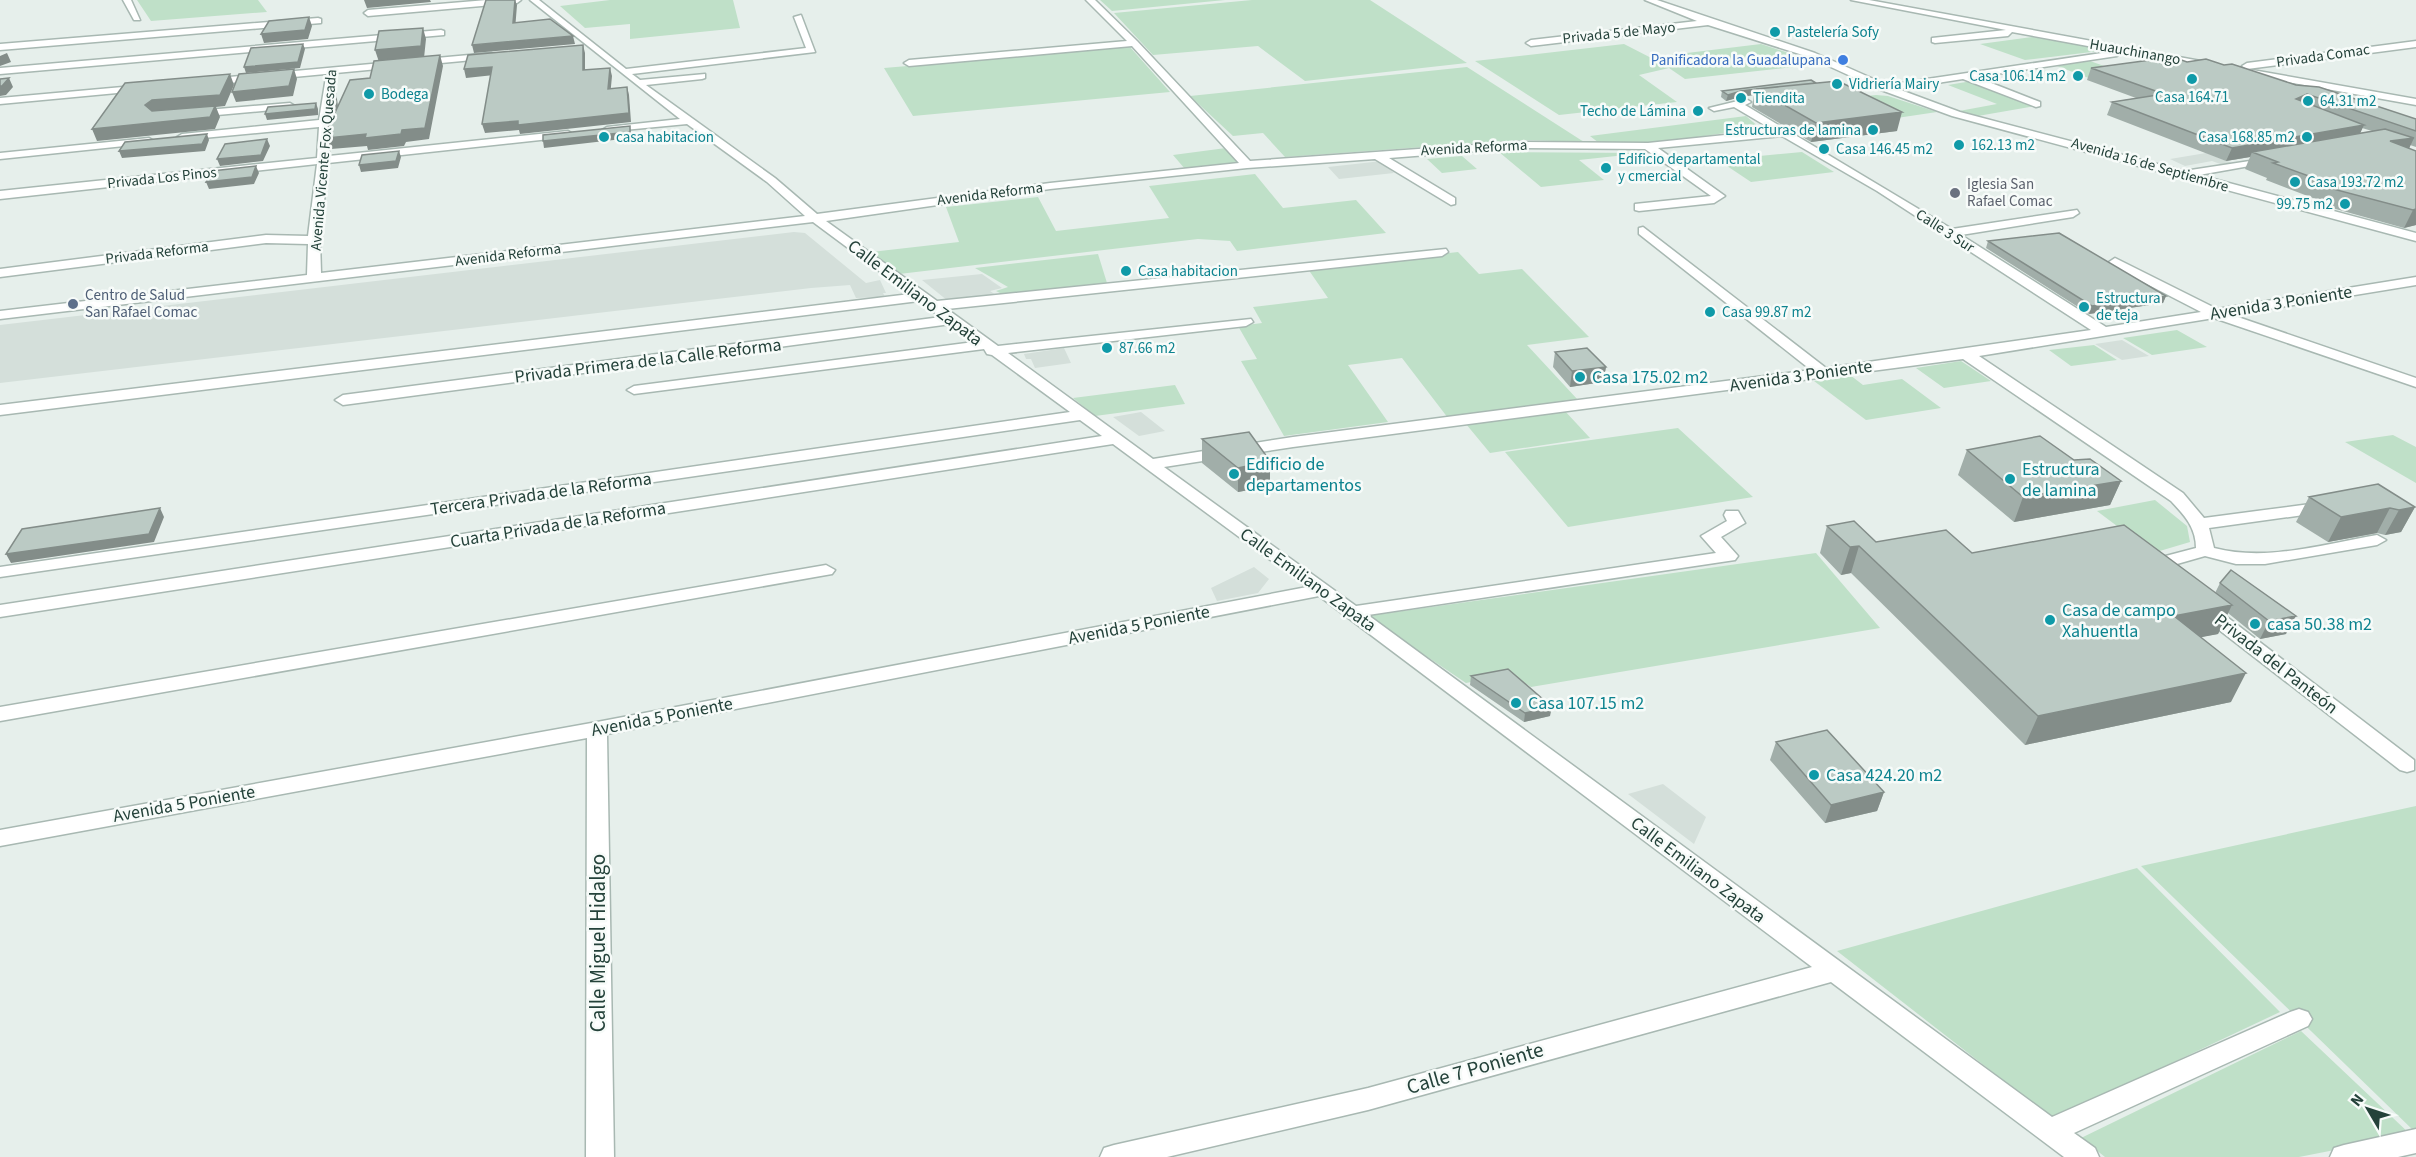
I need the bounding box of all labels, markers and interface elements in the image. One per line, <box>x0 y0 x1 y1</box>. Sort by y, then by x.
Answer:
street label: Privada 5 de Mayo <box>1562 17 1676 49</box>
place label: Pastelería Sofy <box>1787 22 1879 43</box>
marker: Pastelería Sofy <box>1768 25 1782 39</box>
street label: Huauchinango <box>2088 34 2182 70</box>
street label: Privada Comac <box>2275 39 2371 73</box>
place label: Panificadora la Guadalupana <box>1651 50 1831 71</box>
marker: Panificadora la Guadalupana <box>1836 53 1850 67</box>
place label: Casa 106.14 m2 <box>1969 66 2066 87</box>
street label: Avenida Vicente Fox Quesada <box>306 68 342 252</box>
marker: Casa 106.14 m2 <box>2071 69 2085 83</box>
marker: Casa 164.71 <box>2185 72 2199 86</box>
place label: Vidriería Mairy <box>1849 74 1939 95</box>
marker: Vidriería Mairy <box>1830 77 1844 91</box>
place label: Bodega <box>381 84 428 105</box>
marker: Bodega <box>362 87 376 101</box>
place label: Casa 164.71 <box>2155 87 2229 108</box>
place label: Tiendita <box>1753 88 1805 109</box>
marker: Tiendita <box>1734 91 1748 105</box>
place label: 64.31 m2 <box>2320 91 2376 112</box>
marker: 64.31 m2 <box>2301 94 2315 108</box>
place label: Techo de Lámina <box>1580 101 1686 122</box>
marker: Techo de Lámina <box>1691 104 1705 118</box>
place label: Estructuras de lamina <box>1725 120 1861 141</box>
marker: Estructuras de lamina <box>1866 123 1880 137</box>
place label: casa habitacion <box>616 127 714 148</box>
place label: Casa 168.85 m2 <box>2198 127 2295 148</box>
marker: casa habitacion <box>597 130 611 144</box>
marker: Casa 168.85 m2 <box>2300 130 2314 144</box>
street label: Avenida 16 de Septiembre <box>2069 132 2231 198</box>
street label: Avenida Reforma <box>1420 135 1528 161</box>
place label: 162.13 m2 <box>1971 135 2035 156</box>
marker: 162.13 m2 <box>1952 138 1966 152</box>
place label: Casa 146.45 m2 <box>1836 139 1933 160</box>
marker: Casa 146.45 m2 <box>1817 142 1831 156</box>
place label: Edificio departamental y cmercial <box>1618 149 1761 187</box>
marker: Edificio departamental y cmercial <box>1599 161 1613 175</box>
street label: Privada Los Pinos <box>106 162 218 194</box>
place label: Casa 193.72 m2 <box>2307 172 2404 193</box>
place label: Iglesia San Rafael Comac <box>1967 174 2053 212</box>
marker: Casa 193.72 m2 <box>2288 175 2302 189</box>
street label: Avenida Reforma <box>936 177 1044 211</box>
marker: Iglesia San Rafael Comac <box>1948 186 1962 200</box>
place label: 99.75 m2 <box>2277 194 2333 215</box>
marker: 99.75 m2 <box>2338 197 2352 211</box>
street label: Calle 3 Sur <box>1912 204 1979 258</box>
street label: Calle Emiliano Zapata <box>842 234 988 352</box>
street label: Privada Reforma <box>104 236 210 270</box>
street label: Avenida Reforma <box>454 238 562 272</box>
place label: Casa habitacion <box>1138 261 1238 282</box>
marker: Casa habitacion <box>1119 264 1133 278</box>
street label: Avenida 3 Poniente <box>2208 279 2354 327</box>
place label: Centro de Salud San Rafael Comac <box>85 285 197 323</box>
place label: Estructura de teja <box>2096 288 2161 326</box>
marker: Centro de Salud San Rafael Comac <box>66 297 80 311</box>
marker: Estructura de teja <box>2077 300 2091 314</box>
place label: Casa 99.87 m2 <box>1722 302 1811 323</box>
marker: Casa 99.87 m2 <box>1703 305 1717 319</box>
street label: Privada Primera de la Calle Reforma <box>513 332 783 390</box>
place label: 87.66 m2 <box>1119 338 1175 359</box>
marker: 87.66 m2 <box>1100 341 1114 355</box>
street label: Avenida 3 Poniente <box>1728 354 1874 398</box>
place label: Casa 175.02 m2 <box>1592 365 1708 390</box>
marker: Casa 175.02 m2 <box>1573 370 1587 384</box>
place label: Edificio de departamentos <box>1246 452 1362 498</box>
place label: Estructura de lamina <box>2022 457 2100 503</box>
street label: Tercera Privada de la Reforma <box>429 466 653 522</box>
marker: Edificio de departamentos <box>1227 467 1241 481</box>
marker: Estructura de lamina <box>2003 472 2017 486</box>
street label: Cuarta Privada de la Reforma <box>448 496 668 554</box>
street label: Calle Emiliano Zapata <box>1235 522 1381 638</box>
place label: Casa de campo Xahuentla <box>2062 598 2176 644</box>
street label: Avenida 5 Poniente <box>1066 599 1212 651</box>
street label: Privada del Panteón <box>2209 608 2343 720</box>
place label: casa 50.38 m2 <box>2267 612 2372 637</box>
marker: Casa de campo Xahuentla <box>2043 613 2057 627</box>
marker: casa 50.38 m2 <box>2248 617 2262 631</box>
street label: Avenida 5 Poniente <box>589 691 735 743</box>
place label: Casa 107.15 m2 <box>1528 691 1644 716</box>
marker: Casa 107.15 m2 <box>1509 696 1523 710</box>
place label: Casa 424.20 m2 <box>1826 763 1942 788</box>
marker: Casa 424.20 m2 <box>1807 768 1821 782</box>
street label: Avenida 5 Poniente <box>111 779 257 829</box>
street label: Calle Emiliano Zapata <box>1625 811 1771 929</box>
street label: Calle Miguel Hidalgo <box>583 854 613 1032</box>
street label: Calle 7 Poniente <box>1403 1034 1547 1102</box>
north arrow <box>2338 1079 2398 1139</box>
text: N <box>2345 1089 2369 1111</box>

